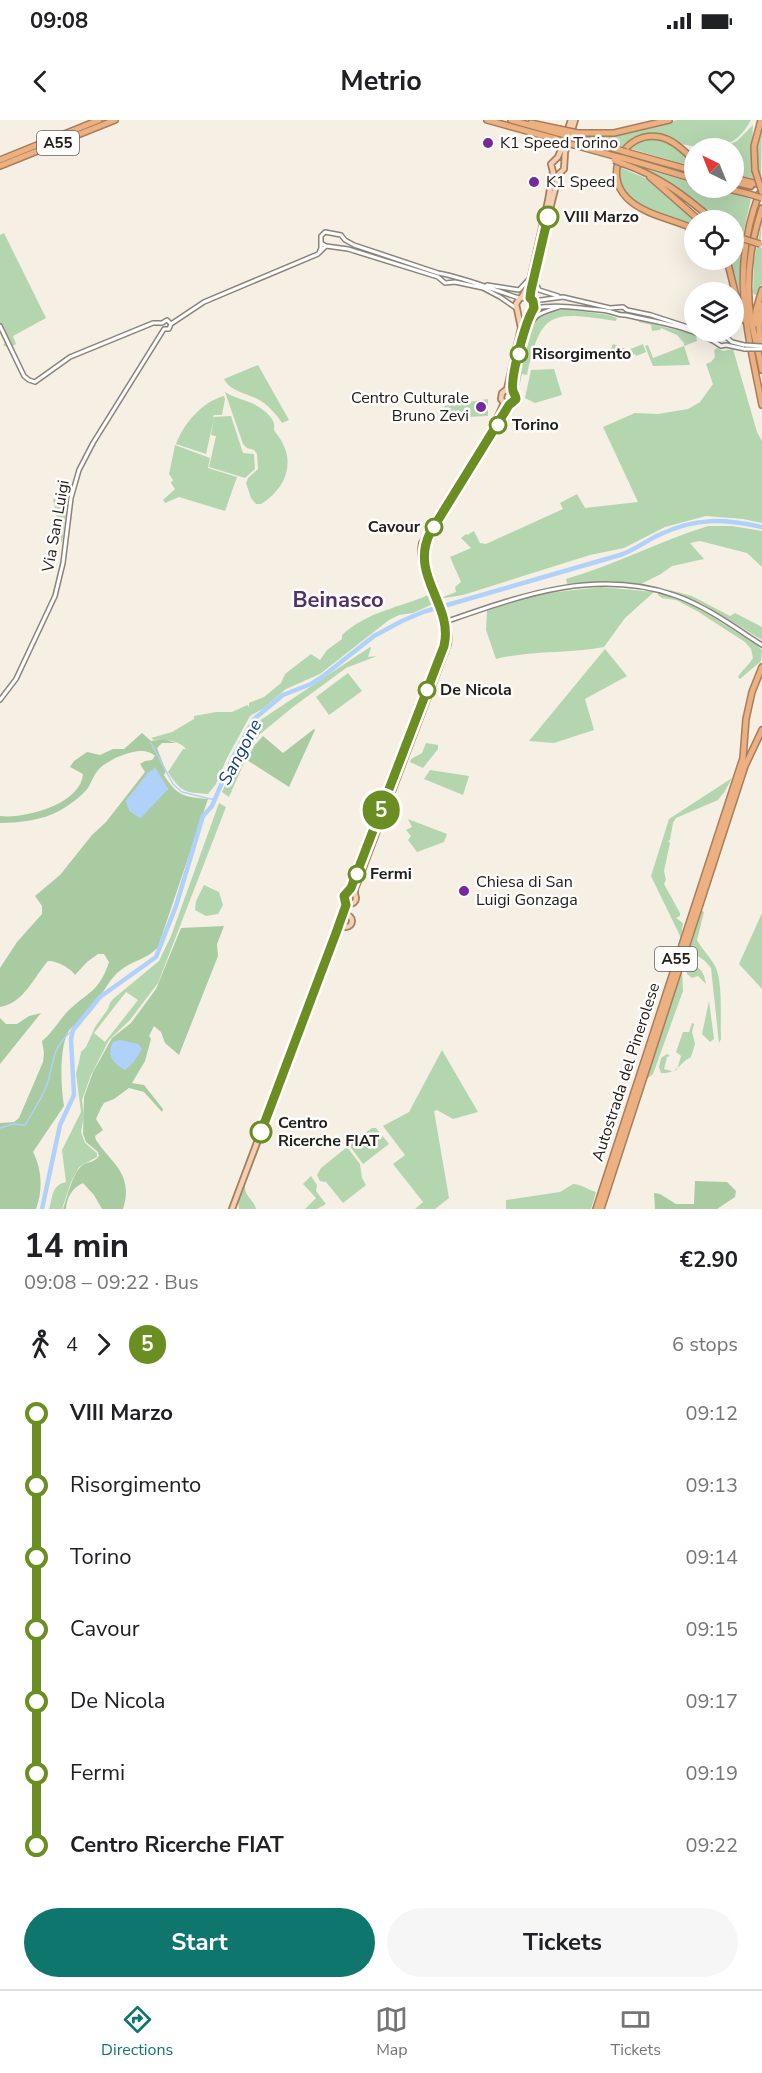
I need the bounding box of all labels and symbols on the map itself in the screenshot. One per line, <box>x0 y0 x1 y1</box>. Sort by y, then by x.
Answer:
road number: A55 <box>37 131 79 155</box>
place label: K1 Speed Torino <box>500 132 618 154</box>
marker: K1 Speed Torino <box>481 136 495 150</box>
north arrow <box>684 138 744 198</box>
place label: K1 Speed <box>546 171 615 193</box>
marker: K1 Speed <box>527 175 541 189</box>
marker: VIII Marzo <box>537 206 559 228</box>
place label: VIII Marzo <box>563 206 639 228</box>
place label: Risorgimento <box>532 343 631 365</box>
marker: Risorgimento <box>510 345 528 363</box>
place label: Centro Culturale Bruno Zevi <box>351 387 469 427</box>
marker: Centro Culturale Bruno Zevi <box>474 400 488 414</box>
place label: Torino <box>512 414 559 436</box>
marker: Torino <box>489 416 507 434</box>
street label: Via San Luigi <box>37 478 75 575</box>
place label: Cavour <box>368 516 421 538</box>
marker: Cavour <box>425 518 443 536</box>
district label: Beinasco <box>292 585 384 615</box>
place label: De Nicola <box>440 679 512 701</box>
marker: De Nicola <box>418 681 436 699</box>
water label: Sangone <box>213 715 268 789</box>
line badge: 5 <box>362 790 400 830</box>
place label: Fermi <box>370 863 412 885</box>
marker: Fermi <box>348 865 366 883</box>
place label: Chiesa di San Luigi Gonzaga <box>476 871 578 911</box>
marker: Chiesa di San Luigi Gonzaga <box>457 884 471 898</box>
road number: A55 <box>655 947 697 971</box>
street label: Autostrada del Pinerolese <box>587 980 665 1164</box>
place label: Centro Ricerche FIAT <box>278 1112 379 1152</box>
marker: Centro Ricerche FIAT <box>250 1121 272 1143</box>

